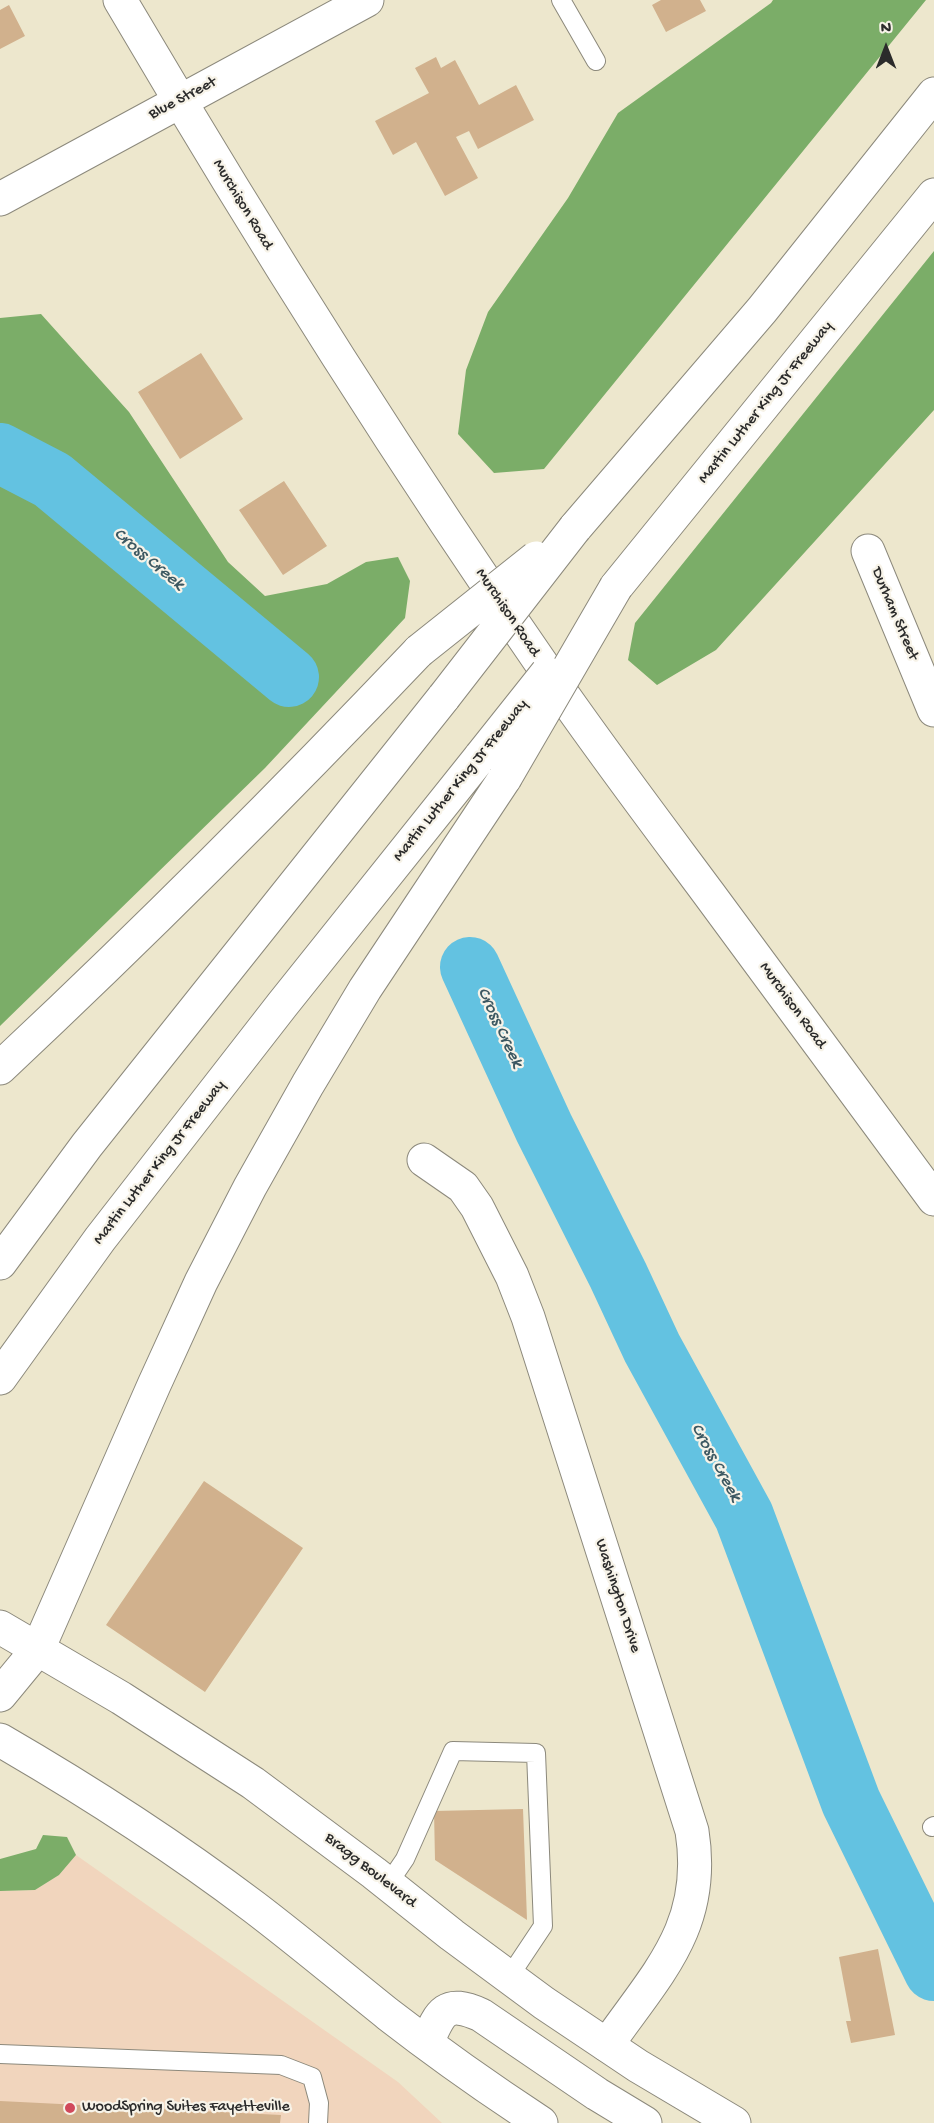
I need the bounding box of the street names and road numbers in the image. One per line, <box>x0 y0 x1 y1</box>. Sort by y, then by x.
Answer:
street label: Blue Street <box>146 73 220 125</box>
street label: Murchison Road <box>207 156 277 254</box>
street label: Martin Luther King Jr Freeway <box>695 318 837 488</box>
street label: Murchison Road <box>470 565 544 661</box>
street label: Durham Street <box>866 565 922 663</box>
street label: Martin Luther King Jr Freeway <box>390 696 532 866</box>
street label: Murchison Road <box>754 959 830 1053</box>
street label: Martin Luther King Jr Freeway <box>90 1077 230 1249</box>
street label: Washington Drive <box>590 1537 644 1655</box>
street label: Bragg Boulevard <box>320 1829 420 1913</box>

